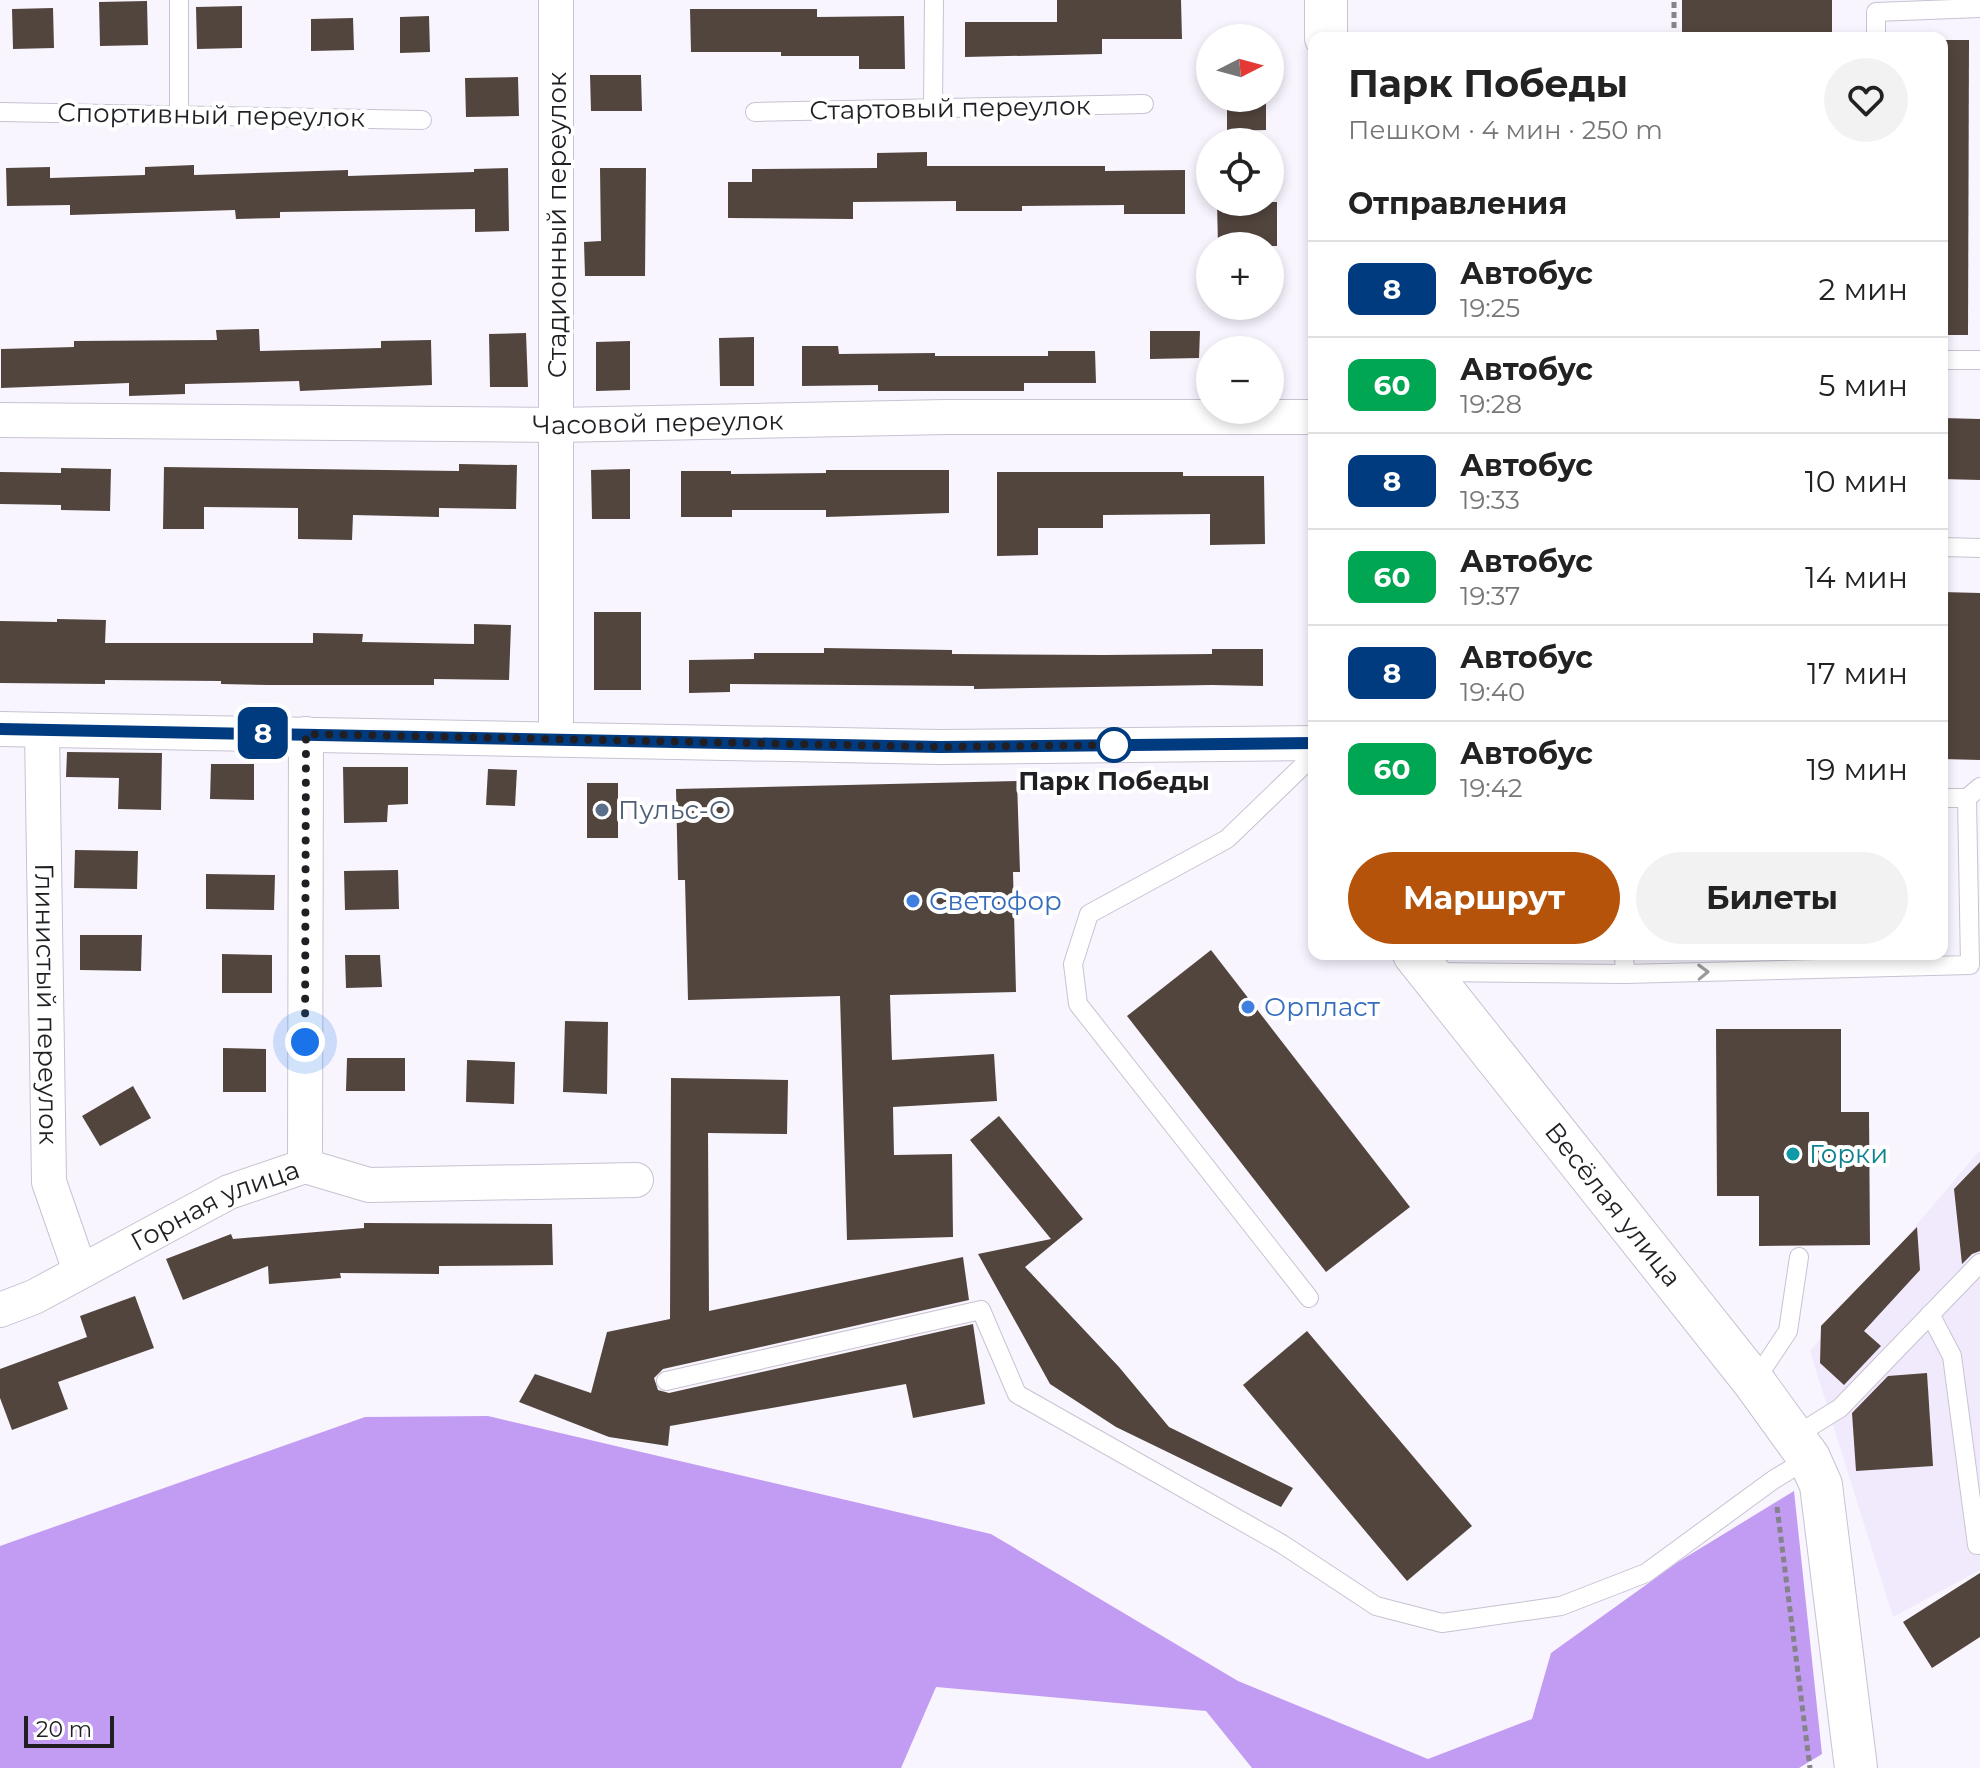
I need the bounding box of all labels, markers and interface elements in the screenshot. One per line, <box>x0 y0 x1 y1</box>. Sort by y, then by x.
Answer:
north arrow <box>1196 24 1284 112</box>
map controls <box>1196 24 1284 424</box>
button: heart <box>1824 58 1908 142</box>
text: Парк Победы <box>1348 60 1628 107</box>
street label: Стадионный переулок <box>541 72 573 378</box>
street label: Стартовый переулок <box>809 90 1091 126</box>
street label: Спортивный переулок <box>57 96 365 134</box>
text: Пешком · 4 мин · 250 m <box>1348 114 1663 146</box>
button: locate <box>1196 128 1284 216</box>
text: Отправления <box>1348 185 1567 222</box>
button: + <box>1196 232 1284 320</box>
text: Автобус <box>1460 255 1593 292</box>
text: 2 мин <box>1819 271 1908 308</box>
text: 8 <box>1383 272 1401 306</box>
text: 19:25 <box>1460 292 1520 324</box>
button: − <box>1196 336 1284 424</box>
text: Автобус <box>1460 351 1593 388</box>
text: 5 мин <box>1819 367 1908 404</box>
text: 60 <box>1374 368 1410 402</box>
text: 19:28 <box>1460 388 1522 420</box>
street label: Часовой переулок <box>532 404 784 441</box>
text: Автобус <box>1460 447 1593 484</box>
text: 10 мин <box>1805 463 1908 500</box>
text: 8 <box>1383 464 1401 498</box>
text: 19:33 <box>1460 484 1520 516</box>
text: Автобус <box>1460 543 1593 580</box>
text: 14 мин <box>1805 559 1908 596</box>
text: 60 <box>1374 560 1410 594</box>
text: 19:37 <box>1460 580 1520 612</box>
text: Автобус <box>1460 639 1593 676</box>
text: 17 мин <box>1807 655 1908 692</box>
text: 8 <box>1383 656 1401 690</box>
text: 19:40 <box>1460 676 1525 708</box>
line badge: 8 <box>237 707 289 759</box>
text: 8 <box>254 716 272 750</box>
marker: Парк Победы <box>1097 728 1131 762</box>
text: Автобус <box>1460 735 1593 772</box>
text: 19 мин <box>1806 751 1908 788</box>
text: 60 <box>1374 752 1410 786</box>
place label: Парк Победы <box>1018 765 1210 797</box>
text: 19:42 <box>1460 772 1523 804</box>
place label: Пульс-О <box>618 794 731 826</box>
marker: Пульс-О <box>593 801 611 819</box>
button: Маршрут <box>1348 852 1620 944</box>
button: Билеты <box>1636 852 1908 944</box>
street label: Глинистый переулок <box>28 863 64 1145</box>
place label: Светофор <box>929 885 1062 917</box>
marker: Светофор <box>904 892 922 910</box>
one-way arrow <box>1697 963 1710 981</box>
place label: Орпласт <box>1264 991 1380 1023</box>
marker: Орпласт <box>1239 998 1257 1016</box>
your location <box>285 1022 325 1062</box>
street label: Весёлая улица <box>1538 1116 1688 1293</box>
place label: Горки <box>1809 1138 1888 1170</box>
marker: Горки <box>1784 1145 1802 1163</box>
street label: Горная улица <box>125 1153 304 1258</box>
scale bar <box>24 1712 114 1748</box>
text: 20 m <box>36 1716 92 1743</box>

